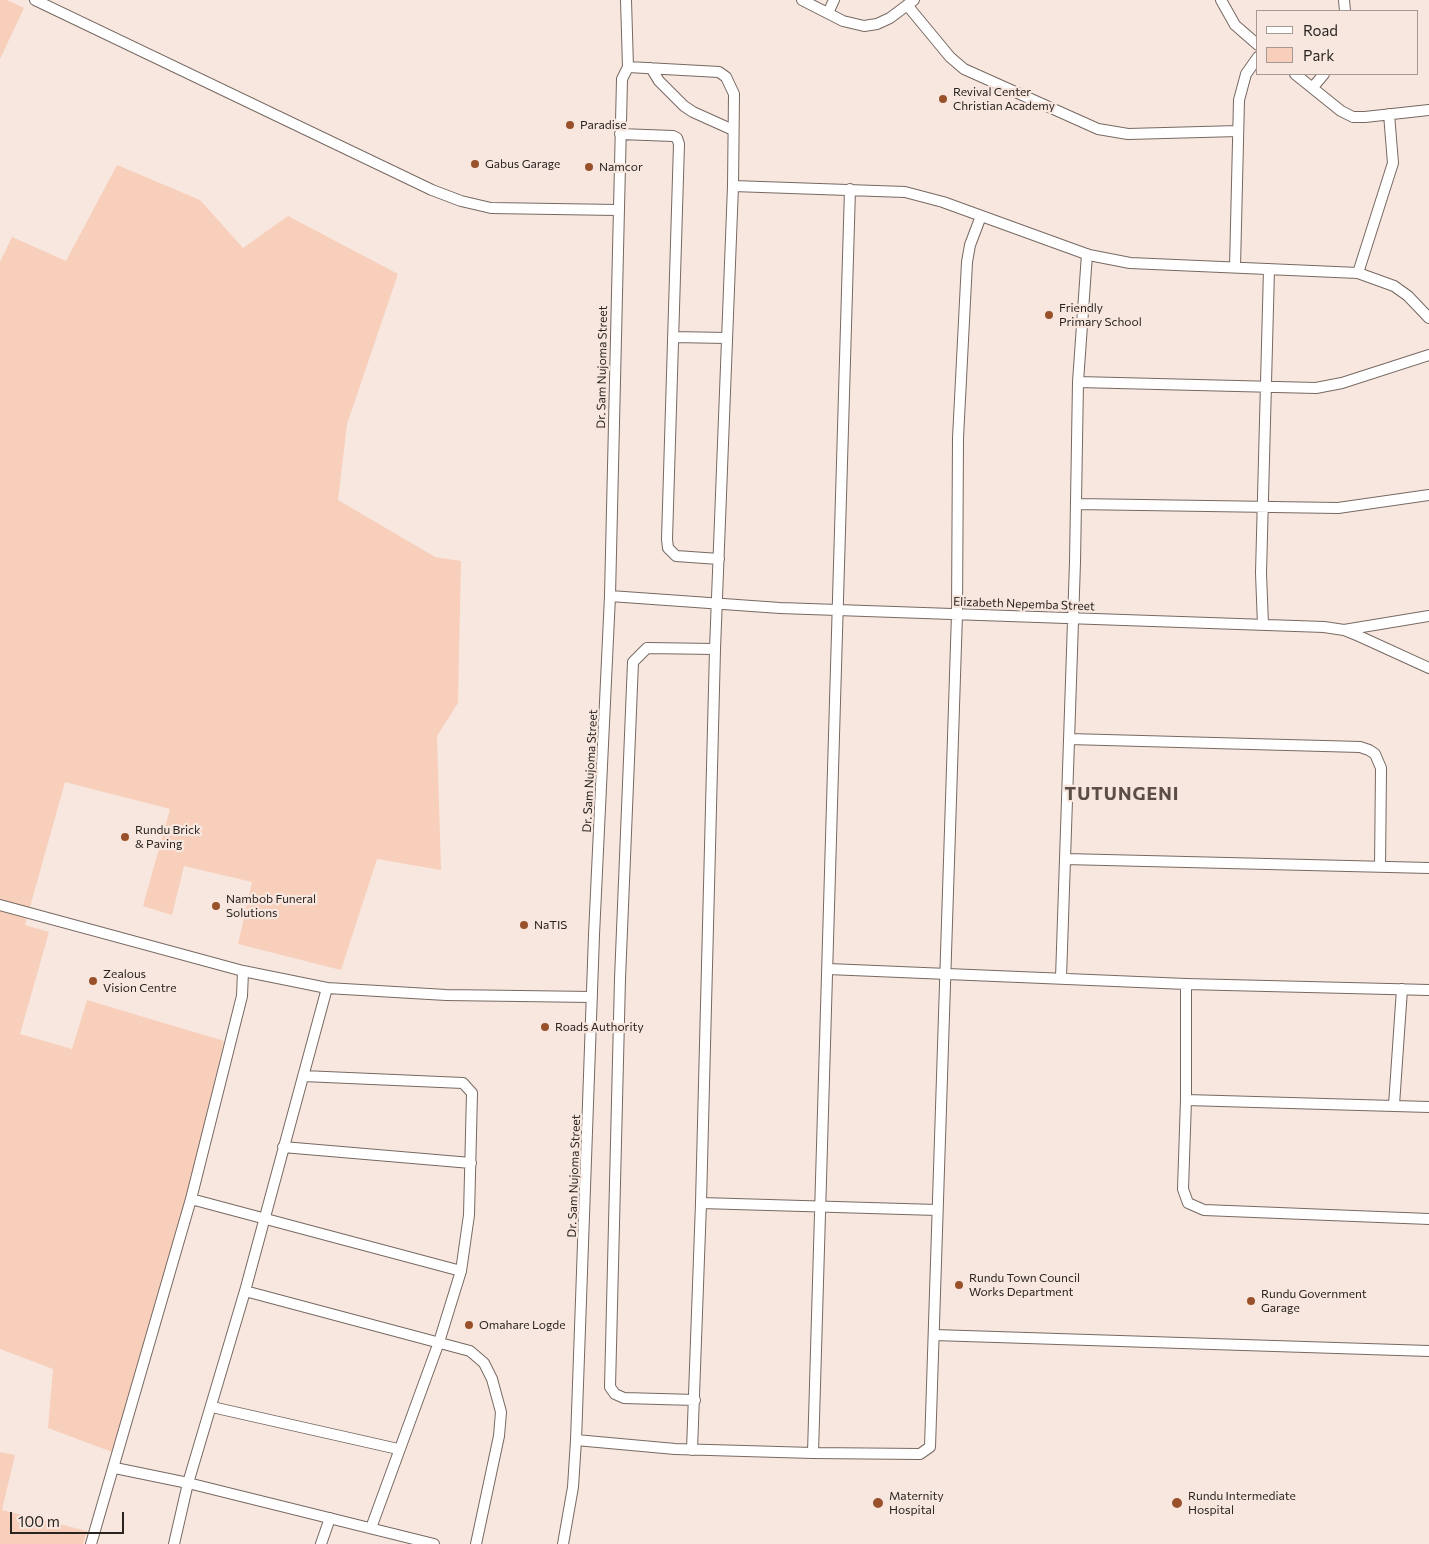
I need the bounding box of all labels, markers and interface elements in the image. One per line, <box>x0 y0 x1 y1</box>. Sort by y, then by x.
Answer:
legend <box>1256 10 1419 75</box>
text: Road <box>1303 21 1338 39</box>
text: Park <box>1303 46 1334 64</box>
place label: Revival Center Christian Academy <box>953 85 1055 113</box>
marker: Revival Center Christian Academy <box>937 93 949 105</box>
place label: Paradise <box>580 118 627 132</box>
marker: Paradise <box>564 119 576 131</box>
place label: Gabus Garage <box>485 157 560 171</box>
marker: Gabus Garage <box>469 158 481 170</box>
place label: Namcor <box>599 160 643 174</box>
marker: Namcor <box>583 161 595 173</box>
place label: Friendly Primary School <box>1059 301 1142 329</box>
street label: Dr. Sam Nujoma Street <box>594 305 610 429</box>
marker: Friendly Primary School <box>1043 309 1055 321</box>
street label: Elizabeth Nepemba Street <box>953 594 1095 614</box>
street label: Dr. Sam Nujoma Street <box>580 709 600 833</box>
district label: TUTUNGENI <box>1063 783 1181 805</box>
place label: Rundu Brick & Paving <box>135 823 201 851</box>
marker: Rundu Brick & Paving <box>119 831 131 843</box>
place label: Nambob Funeral Solutions <box>226 892 316 920</box>
marker: Nambob Funeral Solutions <box>210 900 222 912</box>
place label: NaTIS <box>534 918 567 932</box>
marker: NaTIS <box>518 919 530 931</box>
place label: Zealous Vision Centre <box>103 967 176 995</box>
marker: Zealous Vision Centre <box>87 975 99 987</box>
place label: Roads Authority <box>555 1020 644 1034</box>
marker: Roads Authority <box>539 1021 551 1033</box>
street label: Dr. Sam Nujoma Street <box>565 1114 583 1238</box>
place label: Rundu Town Council Works Department <box>969 1271 1080 1299</box>
marker: Rundu Town Council Works Department <box>953 1279 965 1291</box>
place label: Rundu Government Garage <box>1261 1287 1367 1315</box>
marker: Rundu Government Garage <box>1245 1295 1257 1307</box>
place label: Omahare Logde <box>479 1318 566 1332</box>
marker: Omahare Logde <box>463 1319 475 1331</box>
place label: Maternity Hospital <box>889 1489 944 1517</box>
place label: Rundu Intermediate Hospital <box>1188 1489 1296 1517</box>
marker: Maternity Hospital <box>871 1496 885 1510</box>
marker: Rundu Intermediate Hospital <box>1170 1496 1184 1510</box>
scale bar <box>12 1502 126 1534</box>
text: 100 m <box>18 1512 60 1530</box>

